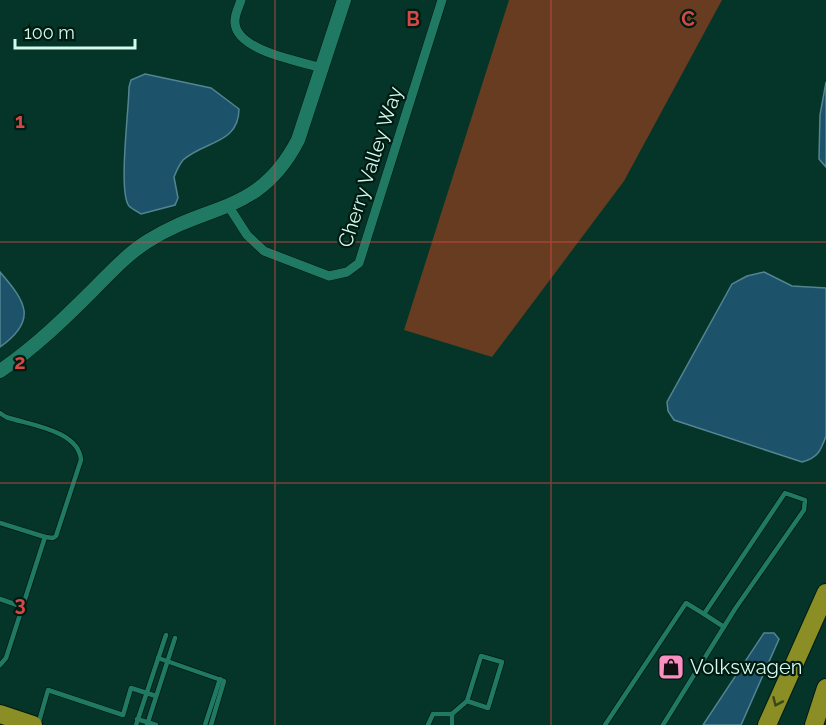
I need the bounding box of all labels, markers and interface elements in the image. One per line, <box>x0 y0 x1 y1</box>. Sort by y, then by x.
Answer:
text: B <box>406 7 420 31</box>
text: C <box>681 7 695 31</box>
scale bar <box>15 12 135 50</box>
text: 100 m <box>24 22 75 43</box>
street label: Cherry Valley Way <box>333 83 407 250</box>
text: 1 <box>15 109 25 133</box>
text: 2 <box>14 350 26 374</box>
text: 3 <box>14 592 26 616</box>
shop icon: Volkswagen <box>656 652 686 682</box>
place label: Volkswagen <box>690 655 802 679</box>
one-way arrow <box>773 696 785 707</box>

